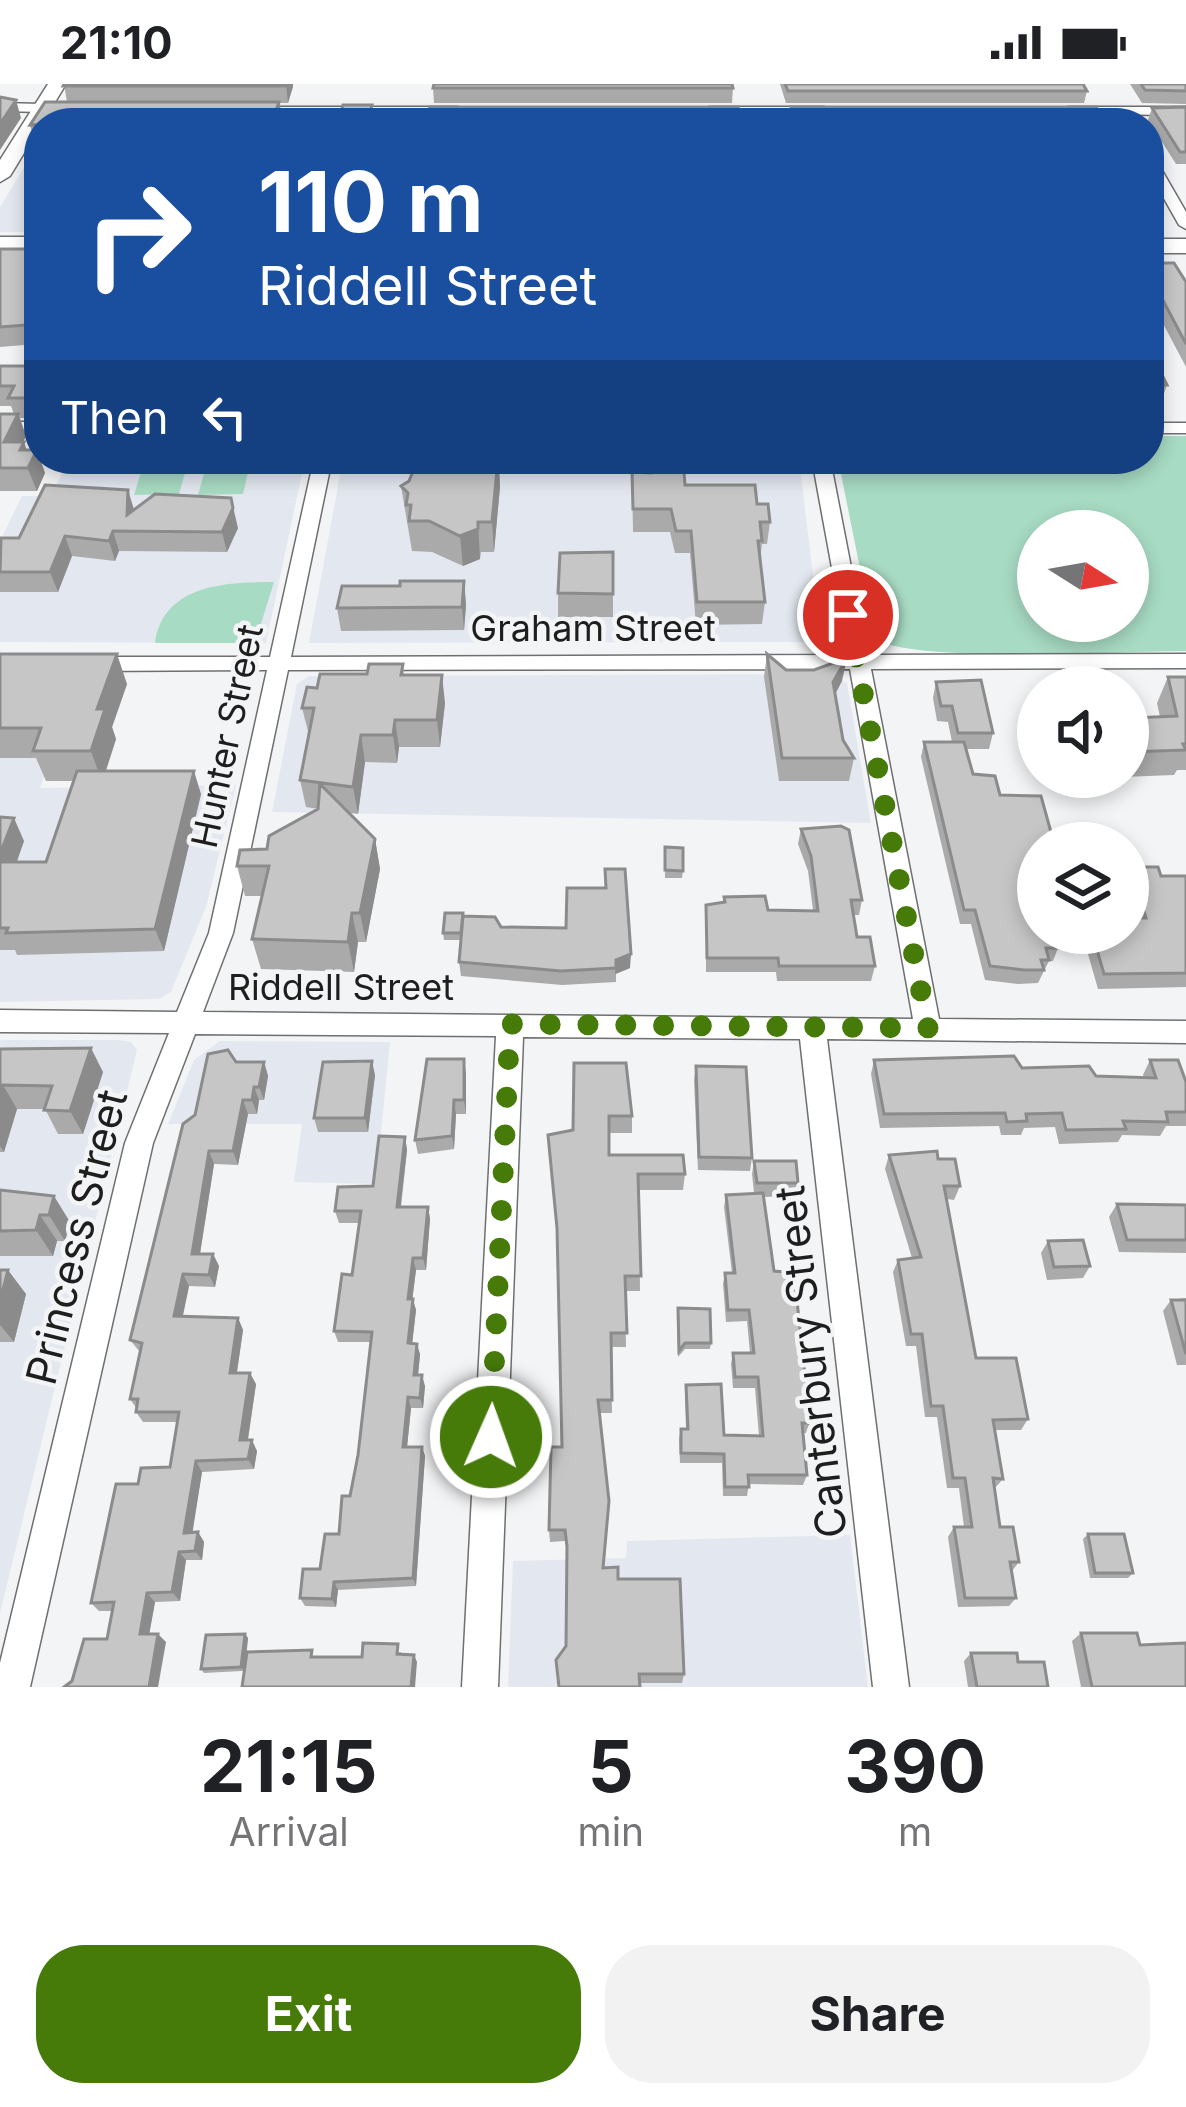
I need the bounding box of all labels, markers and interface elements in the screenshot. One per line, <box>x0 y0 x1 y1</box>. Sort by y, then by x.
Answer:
text: 21:10 <box>60 15 173 70</box>
text: 110 m <box>258 151 484 252</box>
icon: right <box>60 156 216 312</box>
text: Riddell Street <box>258 253 597 318</box>
icon: left <box>192 384 258 450</box>
text: Then <box>60 390 168 445</box>
north arrow <box>1017 510 1149 642</box>
map controls <box>1017 510 1149 954</box>
pin <box>797 564 899 666</box>
icon: arrive <box>815 582 881 648</box>
street label: Graham Street <box>470 606 716 650</box>
street label: Hunter Street <box>182 620 272 852</box>
button: sound <box>1017 666 1149 798</box>
button: layers <box>1017 822 1149 954</box>
street label: Riddell Street <box>228 965 454 1009</box>
street label: Princess Street <box>15 1085 137 1389</box>
street label: Canterbury Street <box>763 1183 857 1541</box>
position arrow <box>428 1374 554 1500</box>
text: 21:15 <box>200 1722 378 1809</box>
text: 5 <box>588 1722 634 1809</box>
text: 390 <box>844 1722 986 1809</box>
text: Arrival <box>229 1808 349 1855</box>
text: min <box>578 1808 644 1855</box>
text: m <box>898 1808 932 1855</box>
button: Exit <box>36 1945 581 2083</box>
button: Share <box>605 1945 1150 2083</box>

